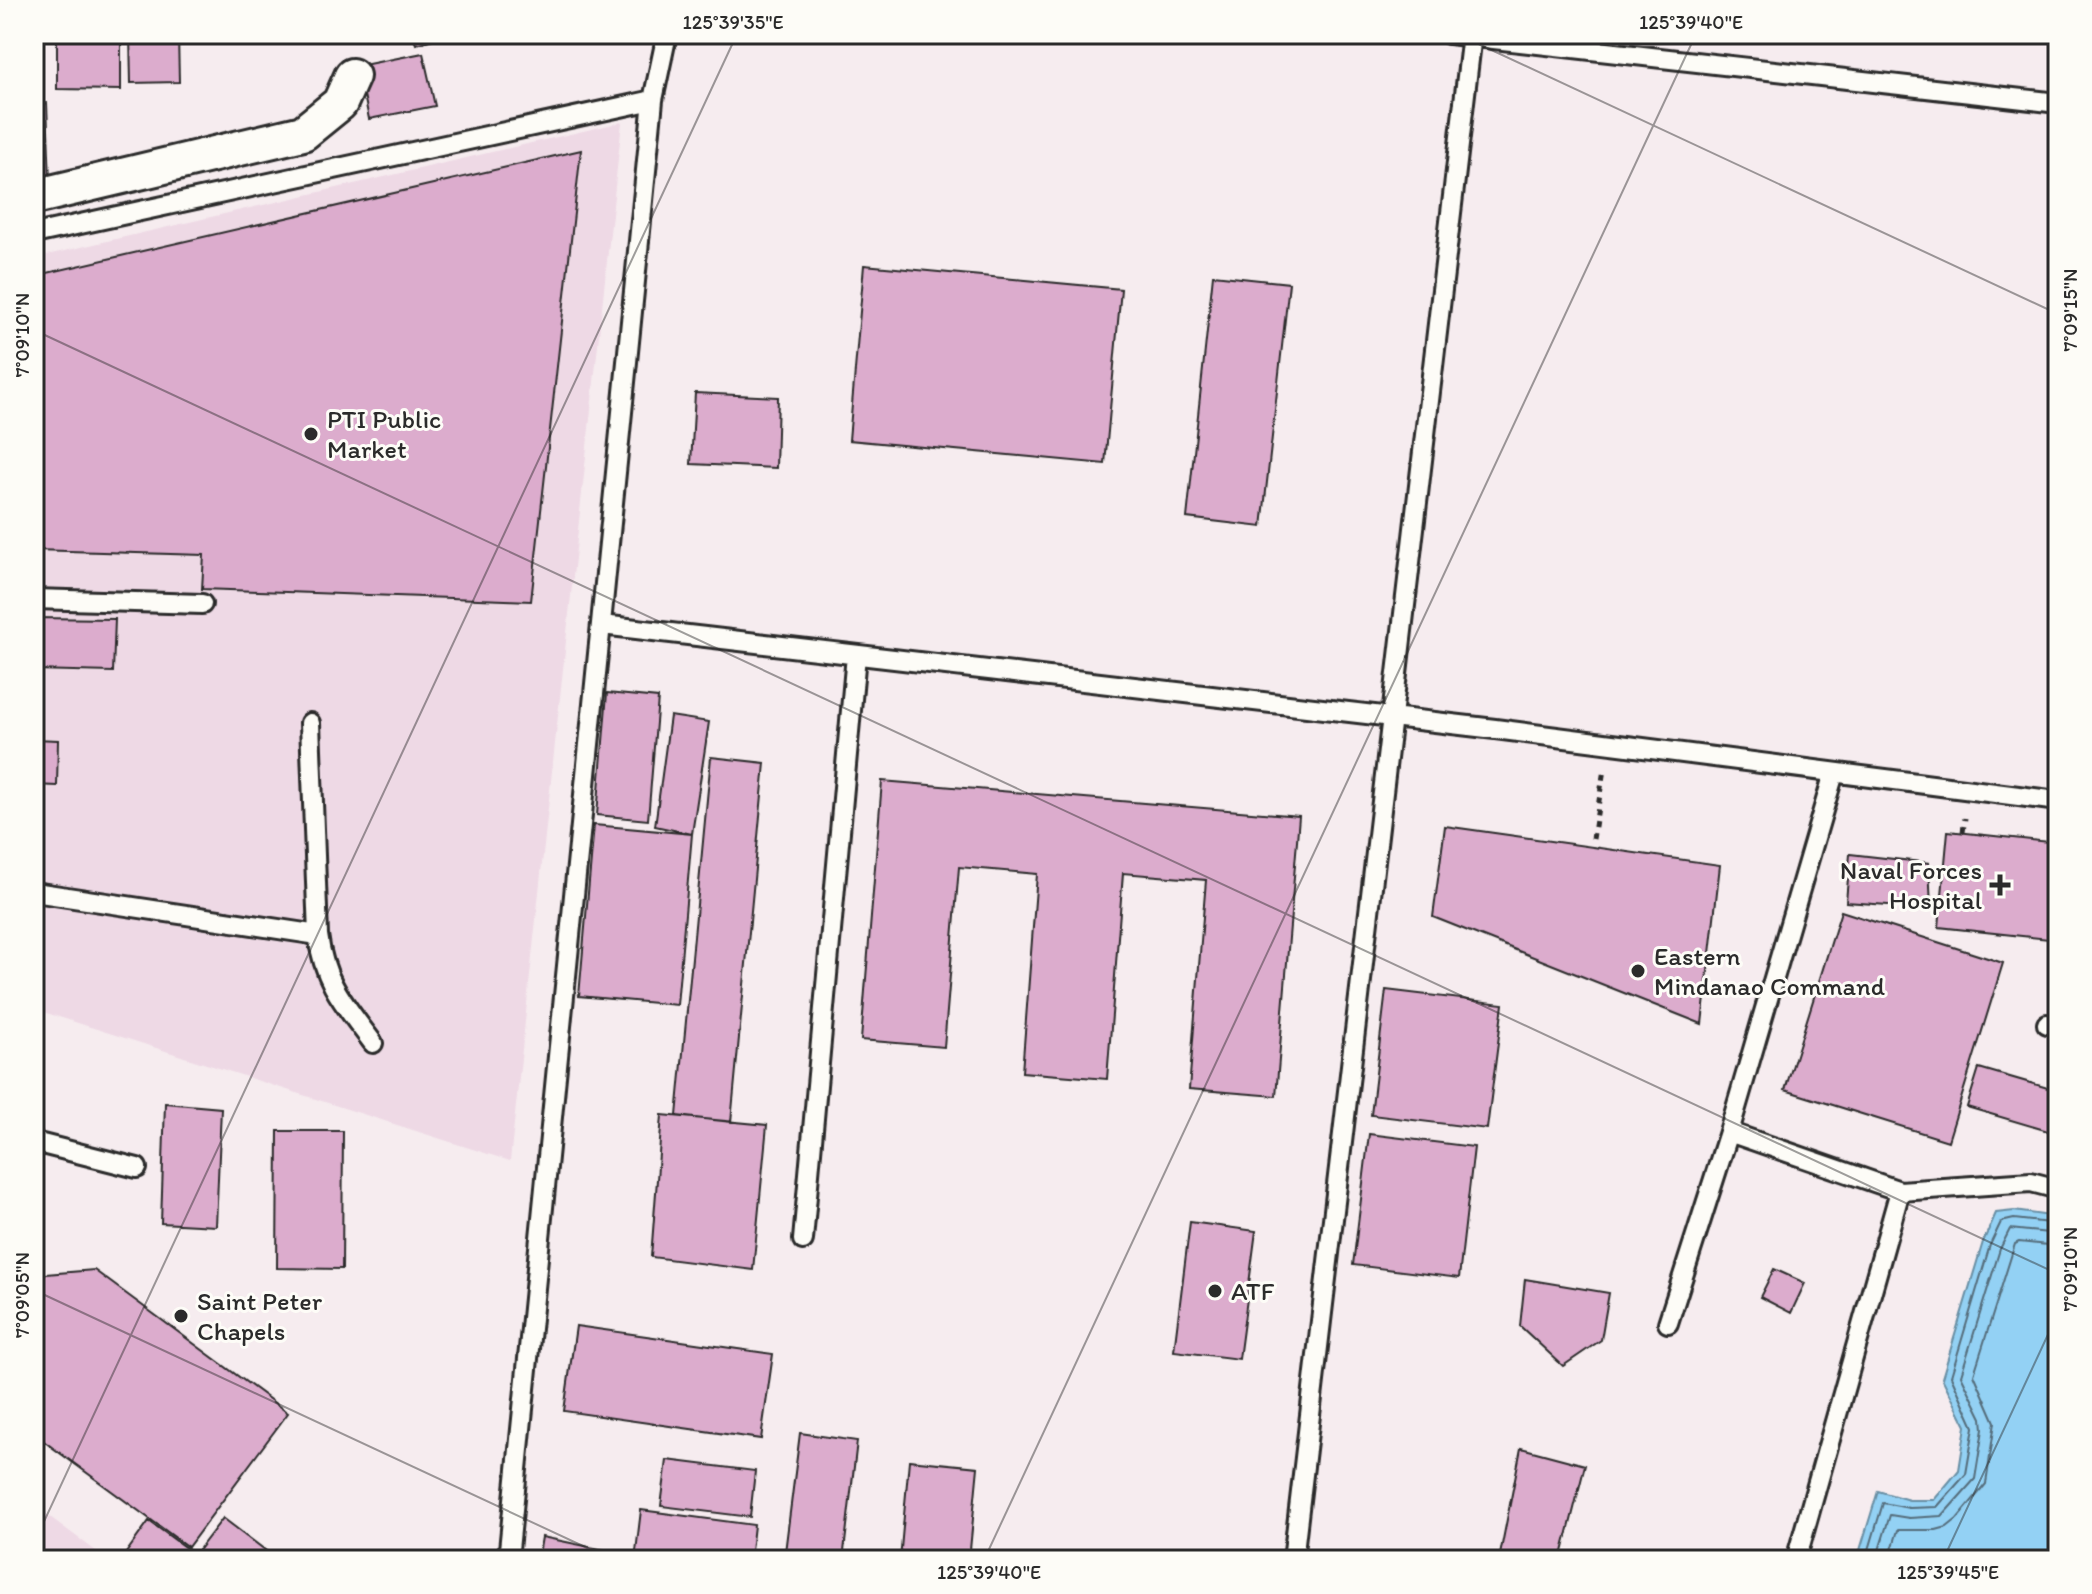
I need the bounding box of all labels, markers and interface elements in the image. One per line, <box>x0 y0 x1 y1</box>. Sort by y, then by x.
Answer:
text: 125°39'35"E <box>682 10 784 34</box>
text: 125°39'40"E <box>1639 10 1743 34</box>
text: 7°09'15"N <box>2058 269 2082 351</box>
text: 7°09'10"N <box>10 293 34 377</box>
place label: PTI Public Market <box>327 403 441 465</box>
marker: PTI Public Market <box>302 425 320 443</box>
place label: Naval Forces Hospital <box>1840 854 1982 916</box>
marker: Naval Forces Hospital <box>1989 874 2011 896</box>
place label: Eastern Mindanao Command <box>1654 940 1886 1002</box>
marker: Eastern Mindanao Command <box>1629 962 1647 980</box>
text: 7°09'10"N <box>2058 1227 2082 1311</box>
text: 7°09'05"N <box>10 1252 34 1338</box>
place label: ATF <box>1231 1275 1275 1307</box>
marker: ATF <box>1206 1282 1224 1300</box>
place label: Saint Peter Chapels <box>197 1285 323 1347</box>
marker: Saint Peter Chapels <box>172 1307 190 1325</box>
text: 125°39'40"E <box>937 1560 1041 1584</box>
text: 125°39'45"E <box>1897 1560 1999 1584</box>

